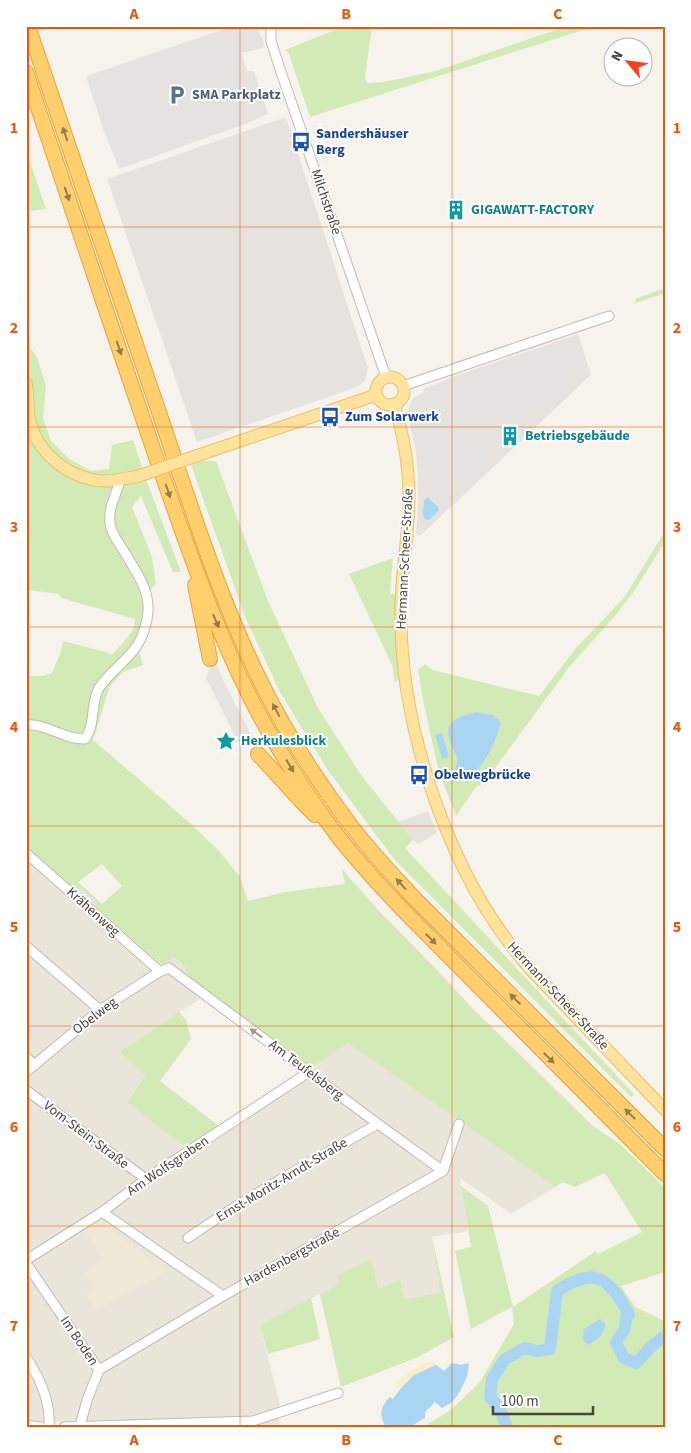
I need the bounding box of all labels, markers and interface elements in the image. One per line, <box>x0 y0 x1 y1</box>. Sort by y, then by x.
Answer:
text: A <box>128 3 139 25</box>
text: B <box>341 3 351 25</box>
text: C <box>553 3 563 25</box>
north arrow <box>604 38 654 88</box>
text: N <box>607 47 629 65</box>
parking icon: SMA Parkplatz <box>166 84 188 106</box>
place label: SMA Parkplatz <box>192 85 281 105</box>
text: 1 <box>10 117 18 139</box>
text: 1 <box>673 117 681 139</box>
place label: Sandershäuser Berg <box>316 124 409 160</box>
one-way arrow <box>60 126 68 141</box>
bus stop icon: Sandershäuser Berg <box>290 131 312 153</box>
street label: Milchstraße <box>305 167 347 237</box>
one-way arrow <box>64 187 72 202</box>
building icon: GIGAWATT-FACTORY <box>445 199 467 221</box>
place label: GIGAWATT-FACTORY <box>471 200 595 220</box>
text: 2 <box>10 317 18 339</box>
text: 2 <box>673 317 681 339</box>
one-way arrow <box>115 341 123 356</box>
bus stop icon: Zum Solarwerk <box>319 406 341 428</box>
place label: Zum Solarwerk <box>345 407 439 427</box>
building icon: Betriebsgebäude <box>499 425 521 447</box>
place label: Betriebsgebäude <box>525 426 630 446</box>
one-way arrow <box>165 483 172 498</box>
street label: Hermann-Scheer-Straße <box>391 488 419 630</box>
text: 3 <box>10 516 18 538</box>
text: 3 <box>673 516 681 538</box>
one-way arrow <box>212 614 221 629</box>
one-way arrow <box>272 703 280 717</box>
text: 4 <box>10 716 19 738</box>
text: 4 <box>673 716 682 738</box>
place icon: Herkulesblick <box>215 730 237 752</box>
place label: Herkulesblick <box>241 731 327 751</box>
one-way arrow <box>285 760 294 773</box>
bus stop icon: Obelwegbrücke <box>408 764 430 786</box>
place label: Obelwegbrücke <box>434 765 531 785</box>
one-way arrow <box>395 878 407 890</box>
street label: Krähenweg <box>62 883 124 941</box>
text: 5 <box>10 916 18 938</box>
text: 5 <box>673 916 681 938</box>
one-way arrow <box>425 933 437 945</box>
street label: Hermann-Scheer-Straße <box>502 937 614 1055</box>
street label: Obelweg <box>68 993 122 1039</box>
one-way arrow <box>509 993 521 1005</box>
one-way arrow <box>250 1027 263 1038</box>
street label: Am Teufelsberg <box>264 1035 348 1105</box>
one-way arrow <box>543 1052 555 1064</box>
street label: Vom-Stein-Straße <box>39 1096 133 1174</box>
one-way arrow <box>624 1108 636 1120</box>
text: 6 <box>10 1116 18 1138</box>
text: 6 <box>673 1116 681 1138</box>
street label: Am Wolfsgraben <box>123 1131 213 1201</box>
street label: Ernst-Moritz-Arndt-Straße <box>213 1133 351 1227</box>
street label: Hardenbergstraße <box>241 1222 344 1292</box>
street label: Im Boden <box>55 1312 103 1370</box>
text: 7 <box>10 1315 18 1337</box>
text: 7 <box>673 1315 681 1337</box>
scale bar <box>493 1383 594 1415</box>
text: 100 m <box>501 1391 539 1412</box>
text: A <box>128 1429 139 1451</box>
text: B <box>341 1429 351 1451</box>
text: C <box>553 1429 563 1451</box>

